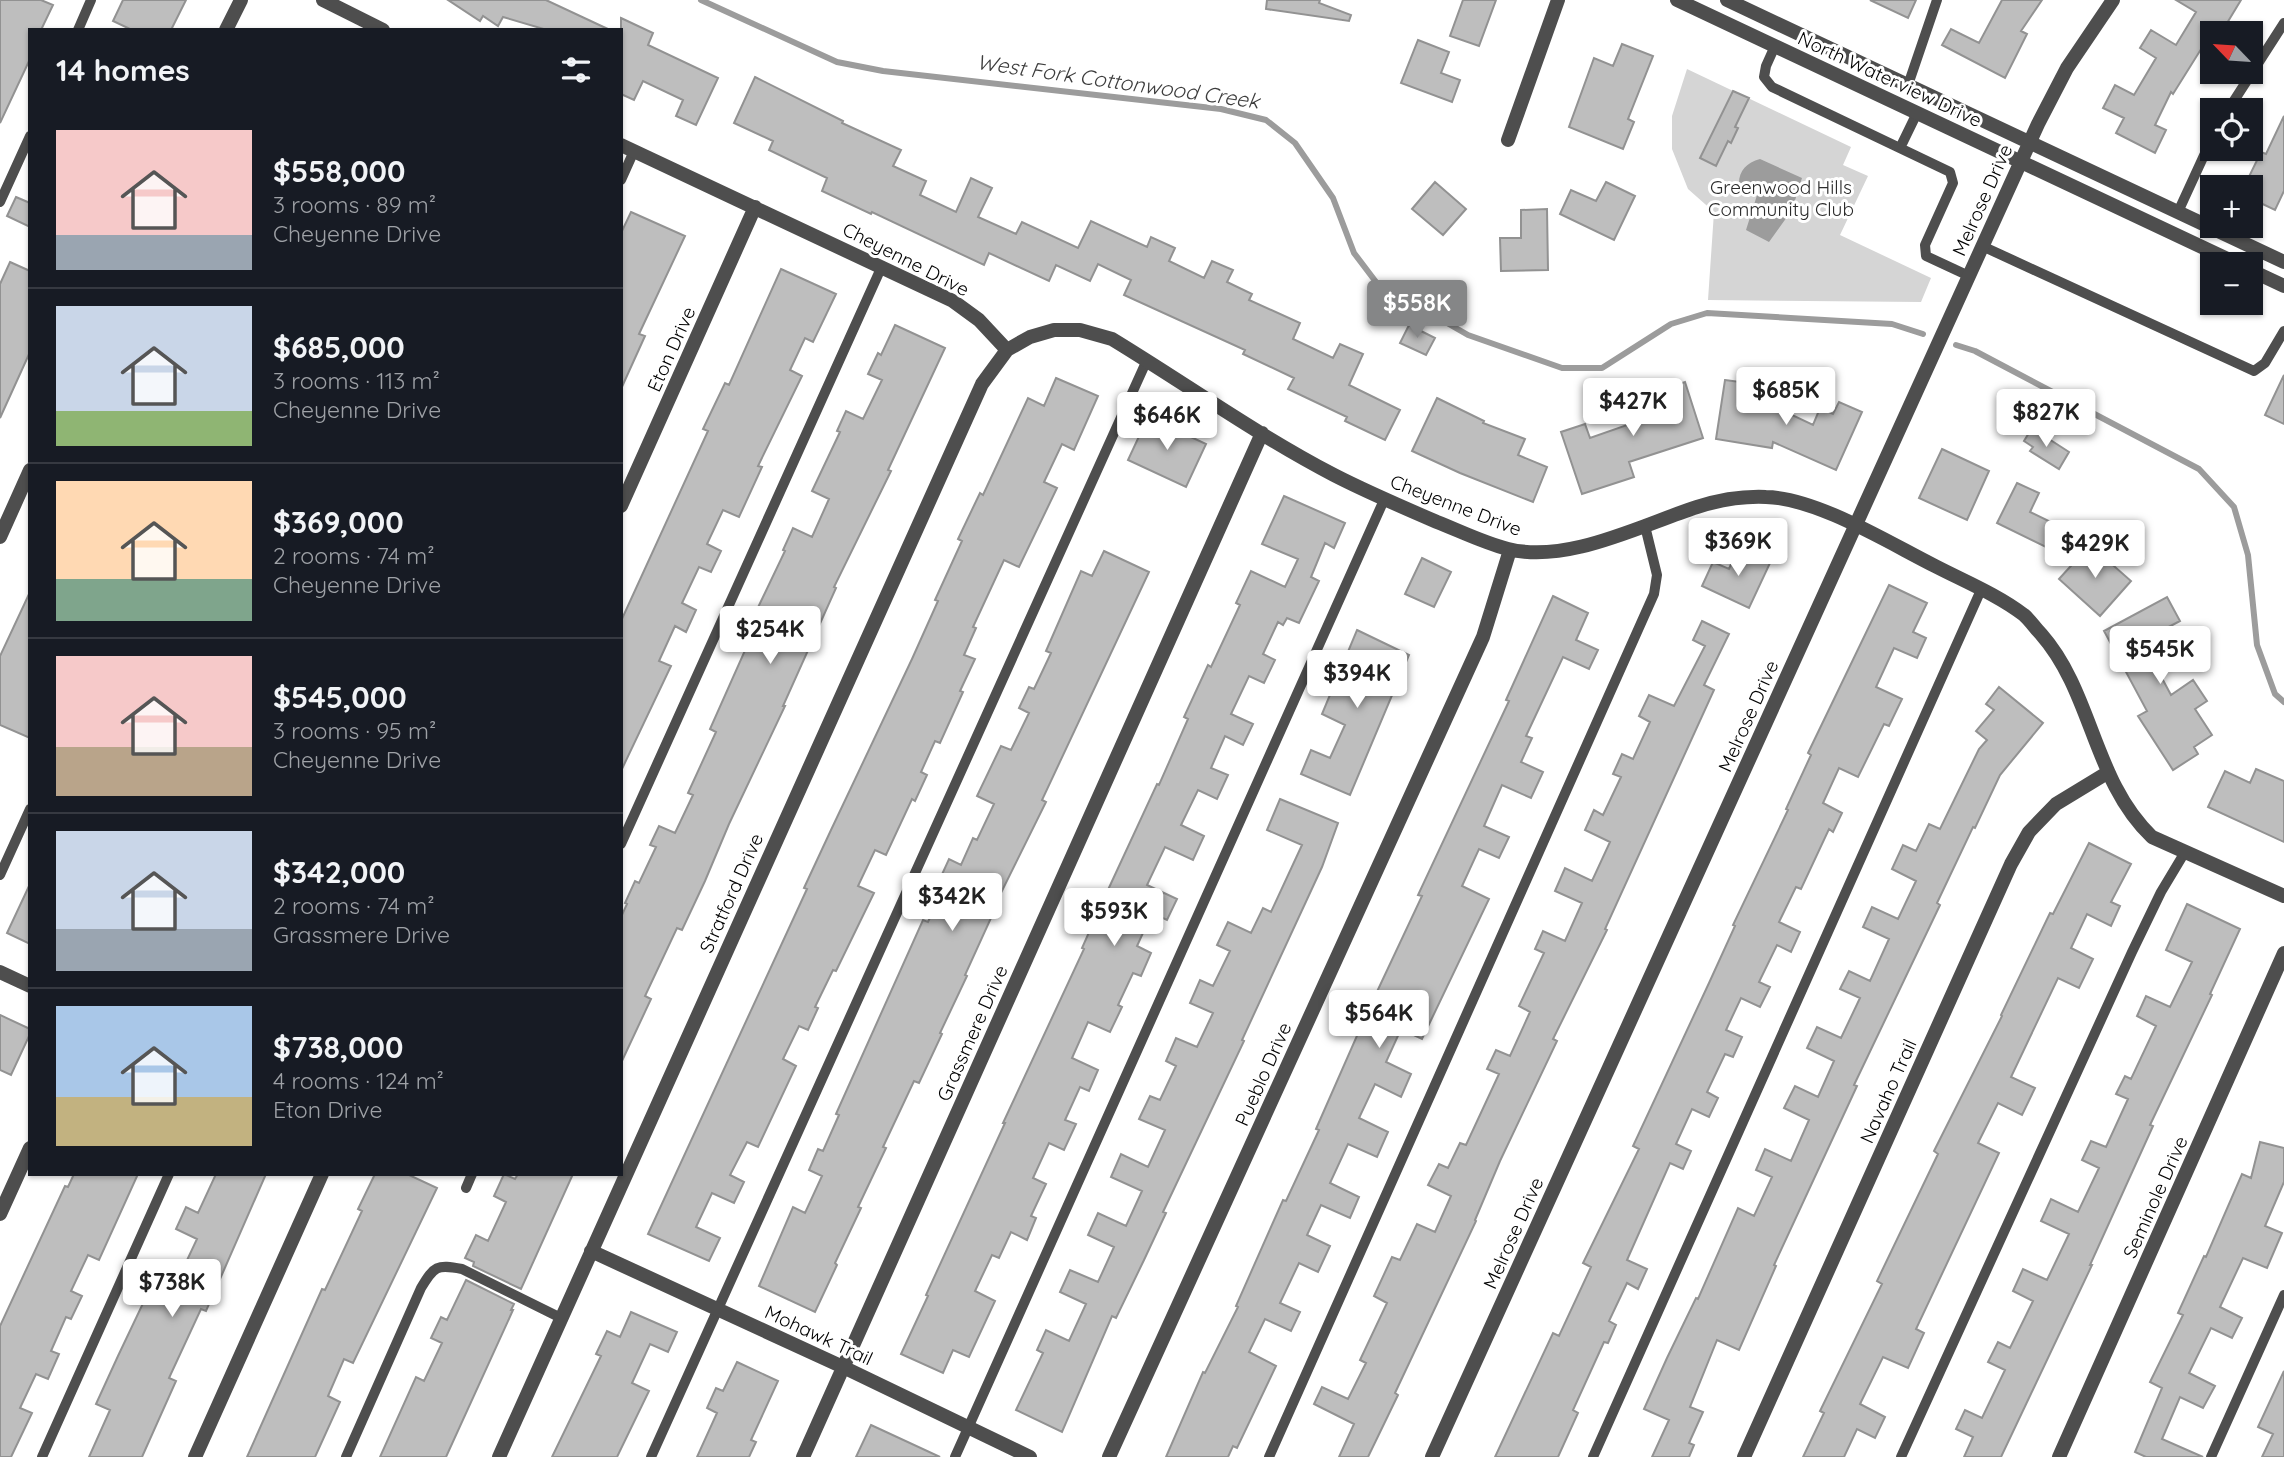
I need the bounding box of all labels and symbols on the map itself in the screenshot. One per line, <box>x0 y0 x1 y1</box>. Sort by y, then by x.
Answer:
north arrow <box>2200 21 2263 84</box>
street label: North Waterview Drive <box>1794 26 1986 132</box>
water label: West Fork Cottonwood Creek <box>975 48 1263 114</box>
street label: Melrose Drive <box>1947 140 2017 260</box>
park label: Greenwood Hills Community Club <box>1708 175 1854 221</box>
street label: Cheyenne Drive <box>839 217 973 301</box>
pin: $558K <box>1368 280 1466 340</box>
street label: Eton Drive <box>642 303 700 395</box>
pin: $685K <box>1737 368 1835 427</box>
pin: $427K <box>1584 378 1682 438</box>
pin: $827K <box>1997 390 2095 449</box>
pin: $646K <box>1118 392 1216 452</box>
street label: Cheyenne Drive <box>1387 469 1525 541</box>
pin: $369K <box>1689 518 1787 578</box>
pin: $429K <box>2046 520 2144 580</box>
pin: $254K <box>721 606 819 666</box>
pin: $545K <box>2111 626 2209 686</box>
pin: $394K <box>1308 650 1406 710</box>
street label: Melrose Drive <box>1713 656 1783 776</box>
street label: Stratford Drive <box>694 829 768 957</box>
pin: $342K <box>903 874 1001 933</box>
pin: $593K <box>1065 888 1163 948</box>
street label: Grassmere Drive <box>931 961 1013 1105</box>
pin: $564K <box>1330 990 1428 1050</box>
street label: Pueblo Drive <box>1229 1018 1297 1130</box>
street label: Navaho Trail <box>1854 1035 1922 1147</box>
street label: Seminole Drive <box>2117 1132 2193 1262</box>
street label: Melrose Drive <box>1478 1173 1548 1293</box>
pin: $738K <box>123 1260 221 1319</box>
street label: Mohawk Trail <box>761 1300 877 1370</box>

